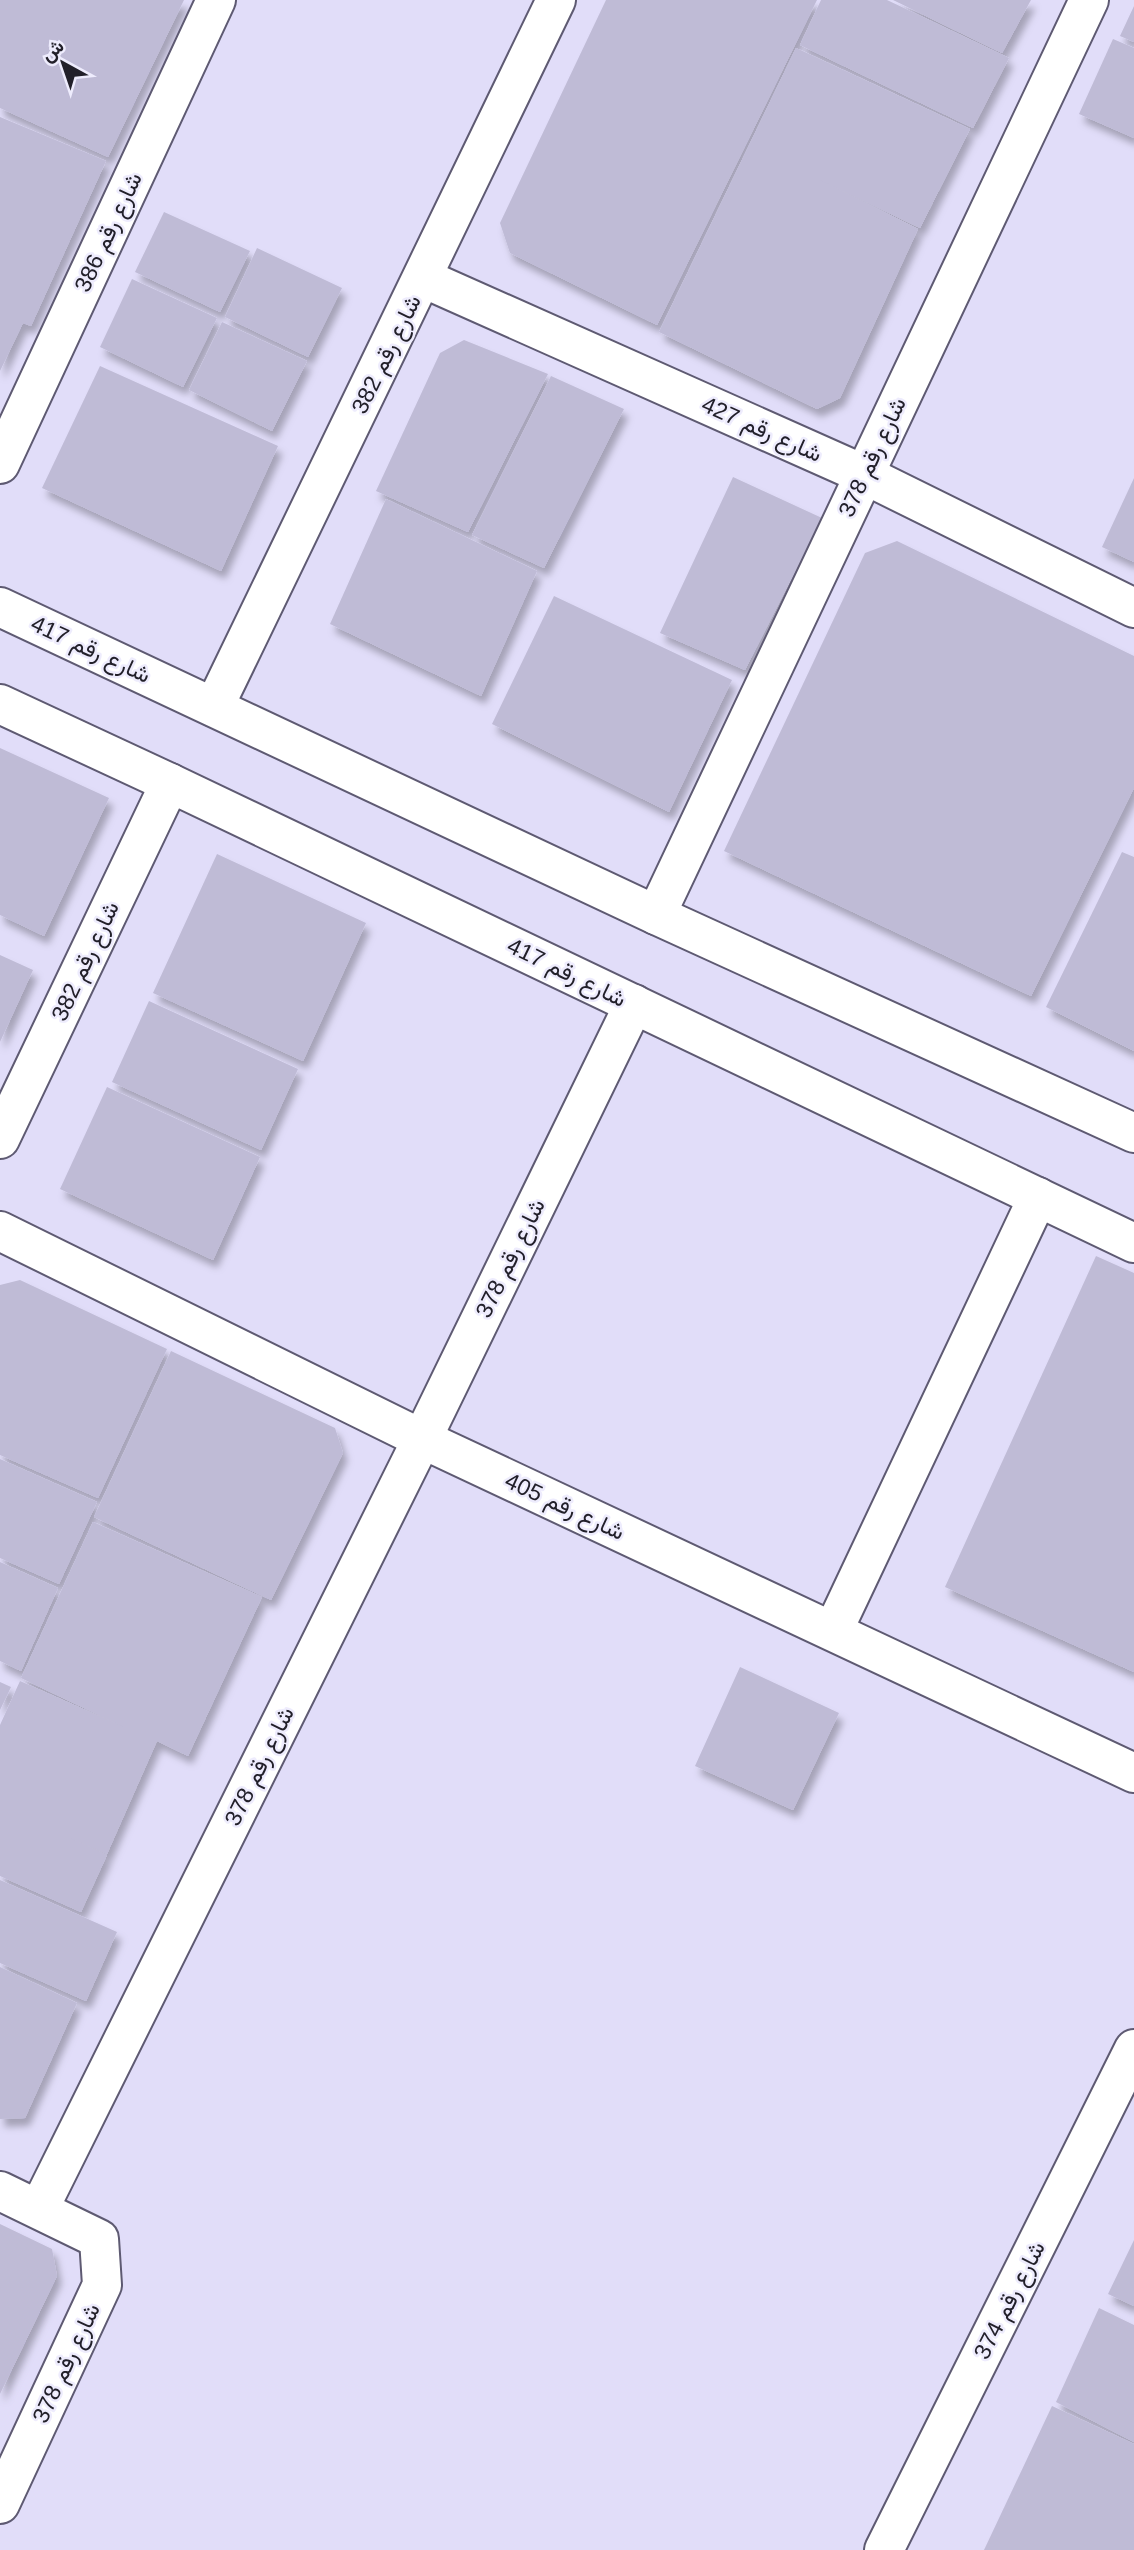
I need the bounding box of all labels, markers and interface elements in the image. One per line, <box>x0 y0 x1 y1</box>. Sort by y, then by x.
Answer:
north arrow <box>28 28 98 98</box>
text: ش <box>37 35 69 67</box>
street label: شارع رقم 386 <box>69 168 150 297</box>
street label: شارع رقم 382 <box>346 290 429 419</box>
street label: شارع رقم 427 <box>697 391 826 470</box>
street label: شارع رقم 378 <box>833 393 914 522</box>
street label: شارع رقم 417 <box>26 610 155 691</box>
street label: شارع رقم 382 <box>46 897 127 1026</box>
street label: شارع رقم 417 <box>502 932 631 1015</box>
street label: شارع رقم 378 <box>470 1194 553 1323</box>
street label: شارع رقم 405 <box>500 1467 629 1548</box>
street label: شارع رقم 378 <box>219 1702 302 1831</box>
street label: شارع رقم 374 <box>968 2237 1052 2365</box>
street label: شارع رقم 378 <box>27 2299 108 2428</box>

